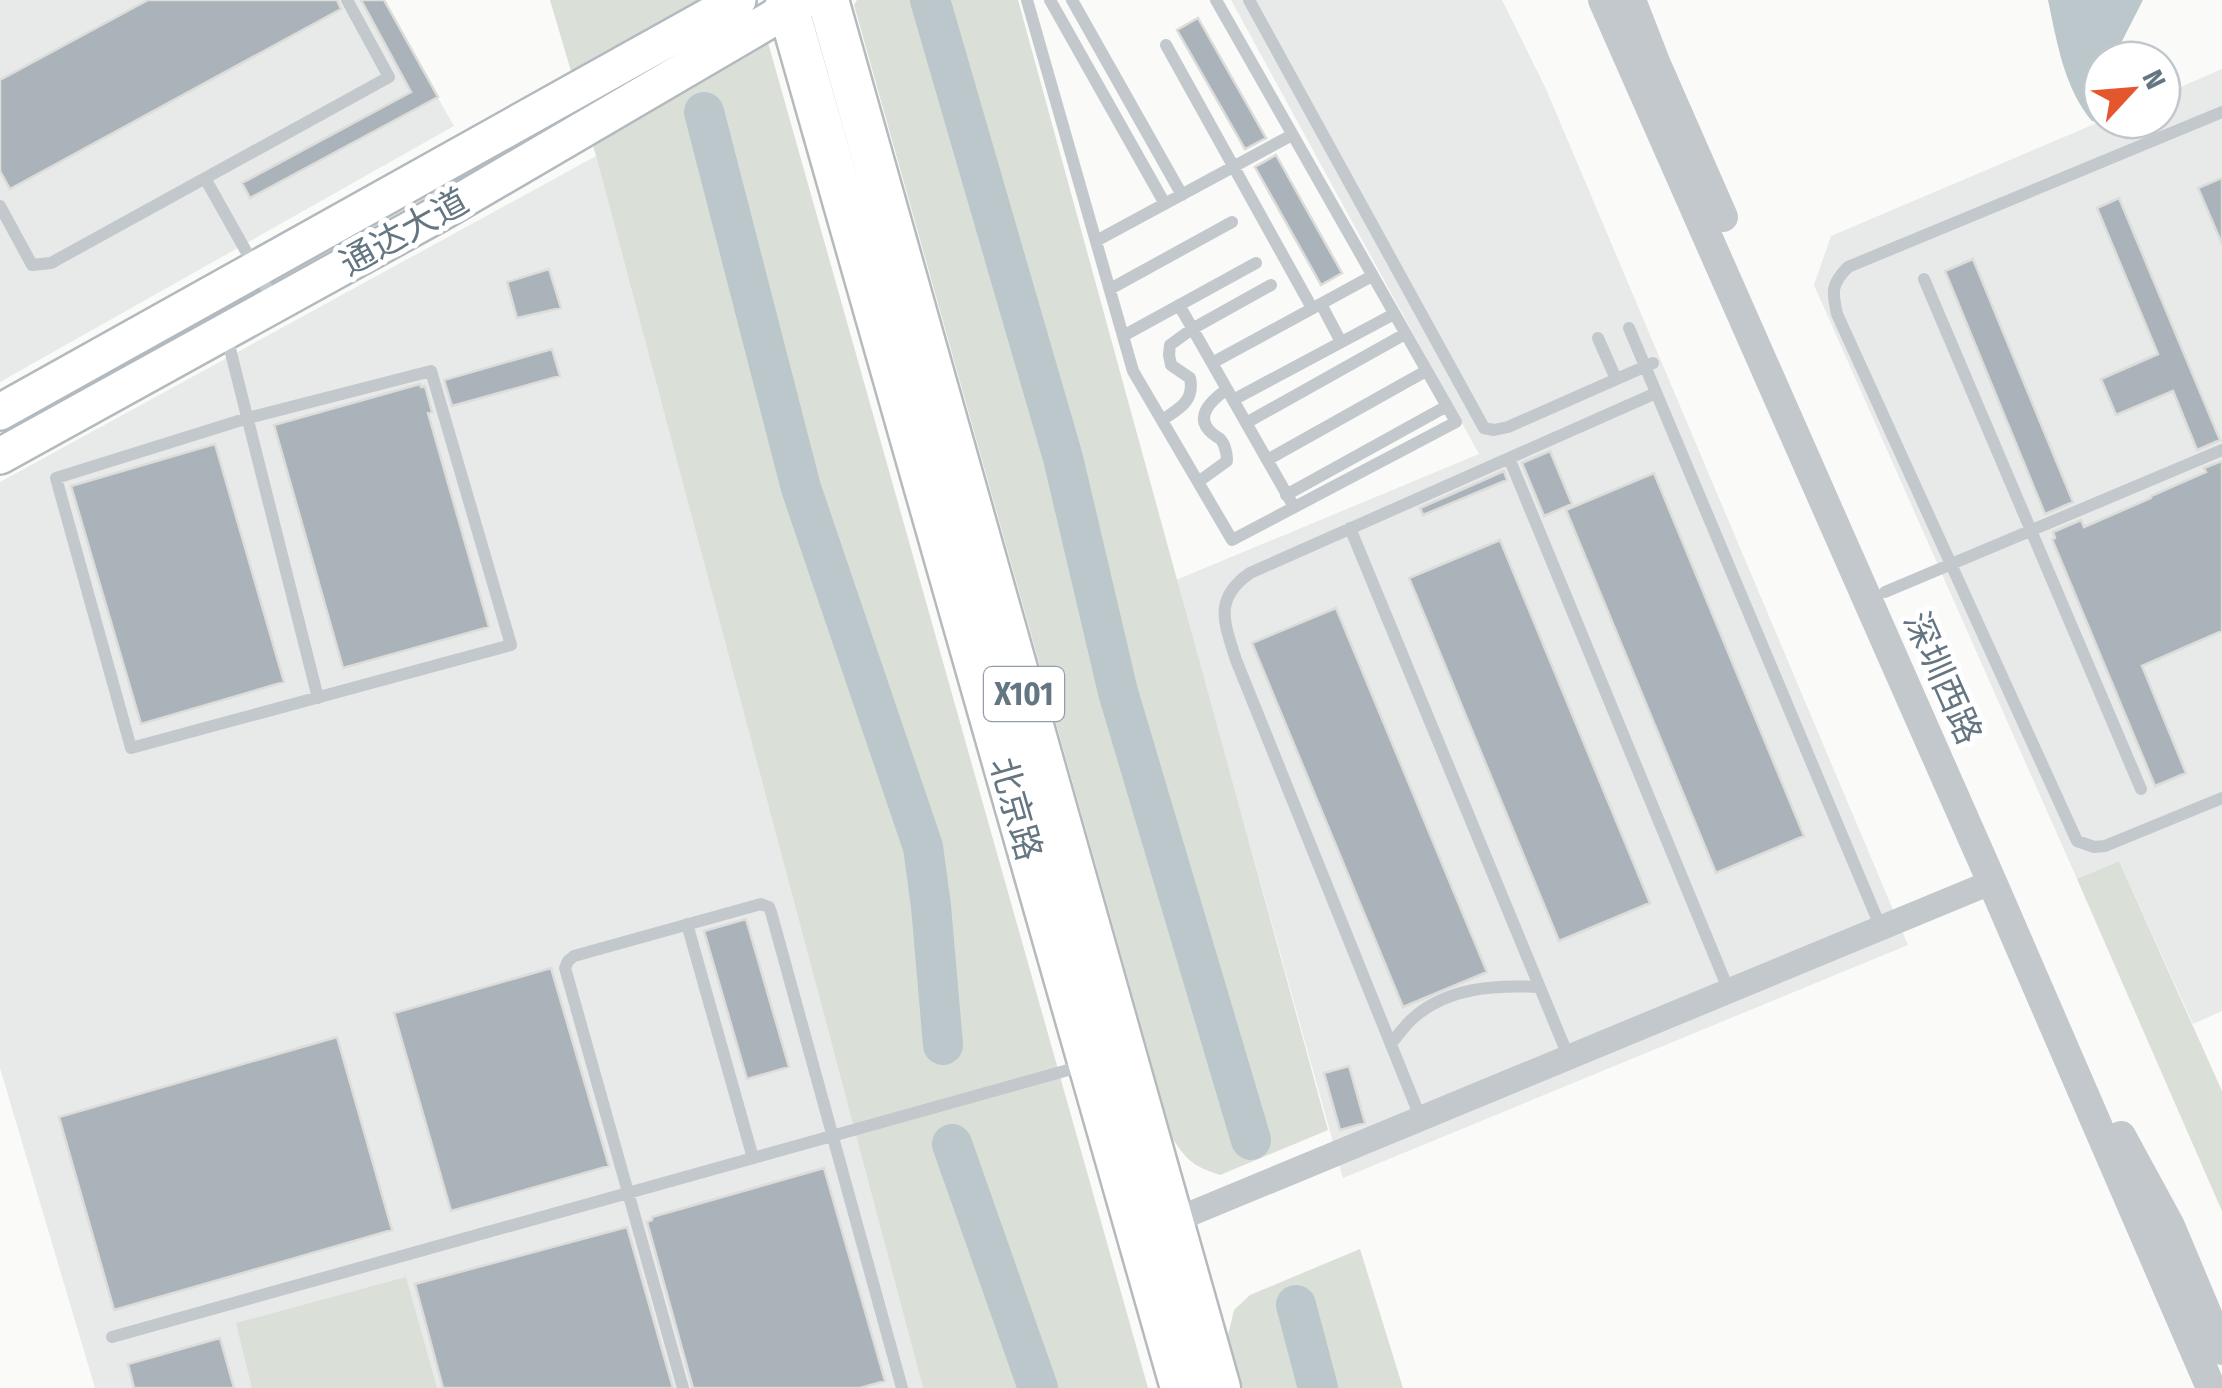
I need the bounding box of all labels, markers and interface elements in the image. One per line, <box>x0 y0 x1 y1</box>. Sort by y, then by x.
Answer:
north arrow <box>2082 40 2182 140</box>
text: N <box>2136 64 2173 94</box>
street label: 通达大道 <box>333 180 475 284</box>
street label: 深圳西路 <box>1895 606 1991 750</box>
road number: X101 <box>984 667 1064 721</box>
street label: 北京路 <box>981 753 1051 865</box>

